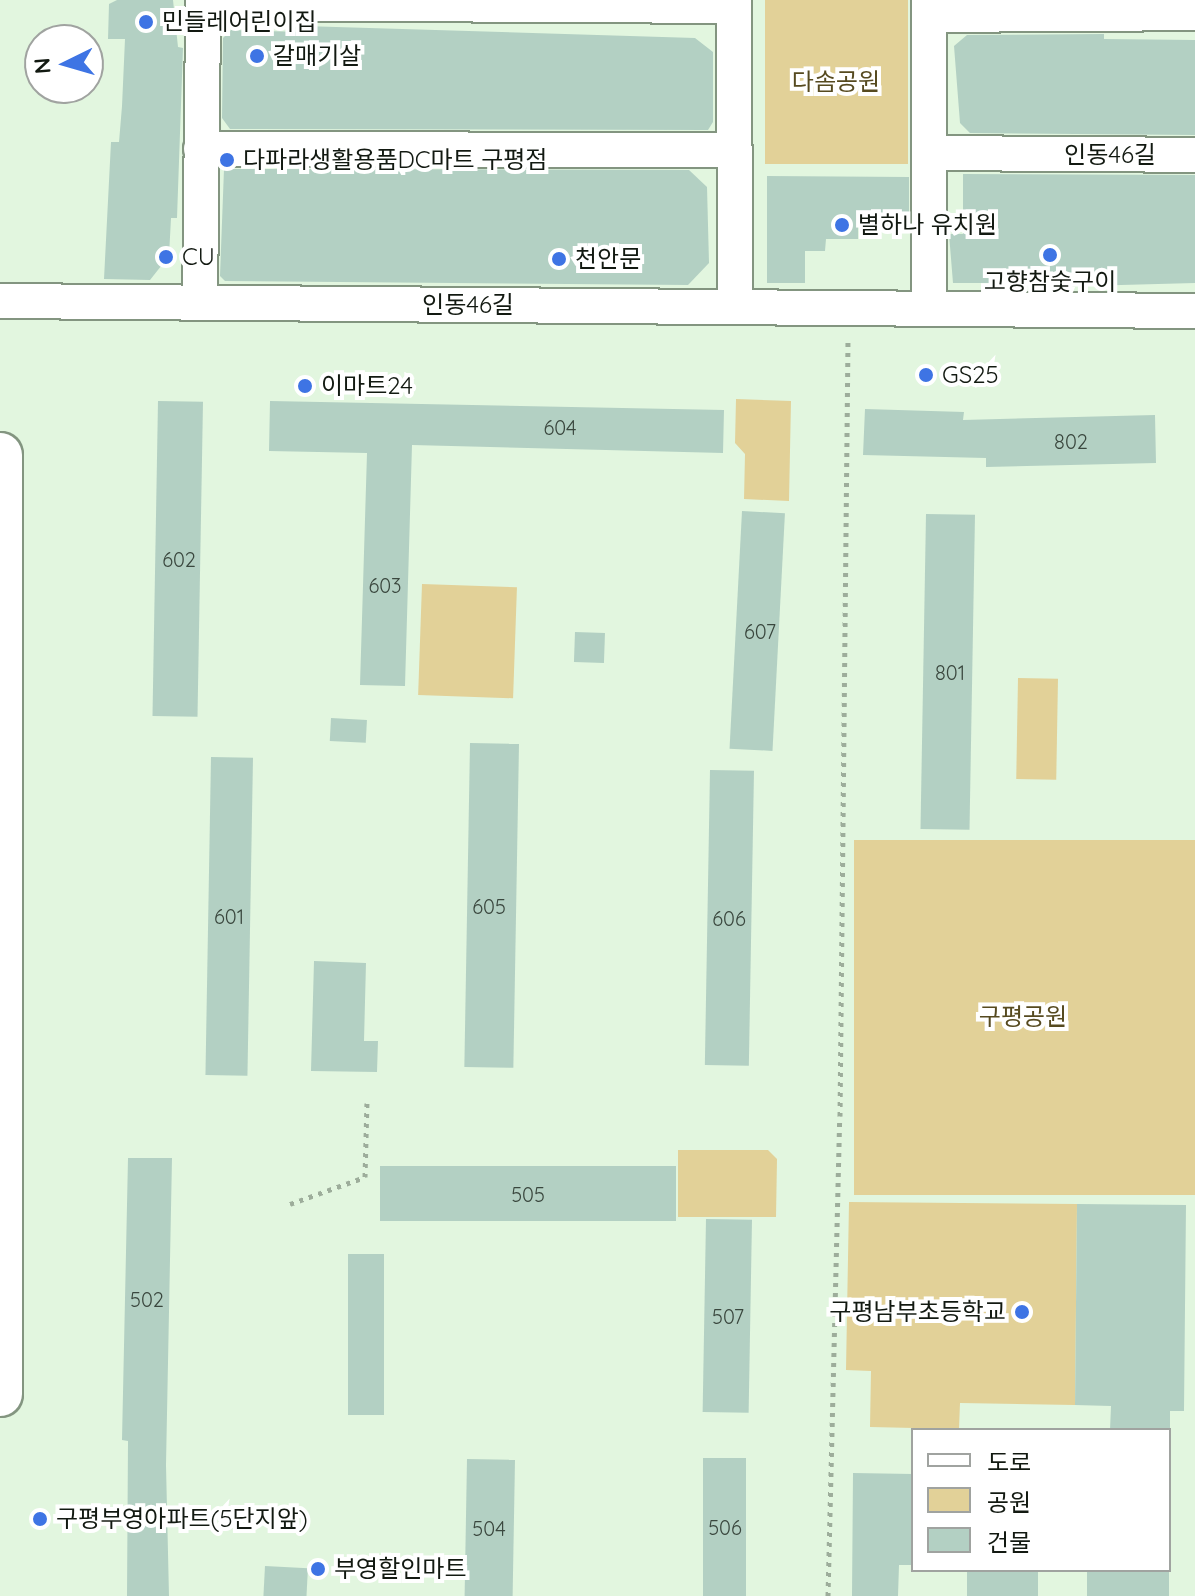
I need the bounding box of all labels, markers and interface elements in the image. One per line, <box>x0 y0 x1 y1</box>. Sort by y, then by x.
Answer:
place label: 민들레어린이집 <box>162 8 317 36</box>
marker: 민들레어린이집 <box>137 13 155 31</box>
north arrow <box>24 24 104 104</box>
place label: 갈매기살 <box>273 42 361 70</box>
marker: 갈매기살 <box>248 47 266 65</box>
text: N <box>27 57 57 75</box>
park label: 다솜공원 <box>792 68 880 96</box>
street label: 인동46길 <box>1064 141 1156 169</box>
place label: 다파라생활용품DC마트 구평점 <box>243 146 547 174</box>
marker: 다파라생활용품DC마트 구평점 <box>218 151 236 169</box>
place label: 별하나 유치원 <box>858 211 997 239</box>
marker: 별하나 유치원 <box>833 216 851 234</box>
place label: CU <box>182 243 215 271</box>
place label: 천안문 <box>575 245 641 273</box>
marker: 고향참숯구이 <box>1041 246 1059 264</box>
marker: CU <box>157 248 175 266</box>
marker: 천안문 <box>550 250 568 268</box>
place label: 고향참숯구이 <box>984 268 1116 296</box>
street label: 인동46길 <box>422 291 514 319</box>
place label: GS25 <box>942 361 999 389</box>
marker: GS25 <box>917 366 935 384</box>
place label: 이마트24 <box>321 372 413 400</box>
marker: 이마트24 <box>296 377 314 395</box>
house number: 604 <box>543 415 577 439</box>
house number: 802 <box>1054 429 1088 453</box>
house number: 602 <box>162 547 196 571</box>
house number: 603 <box>368 573 402 597</box>
house number: 607 <box>744 619 776 643</box>
house number: 801 <box>935 660 965 684</box>
house number: 605 <box>472 894 506 918</box>
house number: 601 <box>214 904 244 928</box>
house number: 606 <box>712 906 746 930</box>
park label: 구평공원 <box>979 1003 1067 1031</box>
house number: 505 <box>511 1182 545 1206</box>
house number: 502 <box>130 1287 164 1311</box>
place label: 구평남부초등학교 <box>829 1298 1006 1326</box>
marker: 구평남부초등학교 <box>1013 1303 1031 1321</box>
house number: 507 <box>712 1304 744 1328</box>
legend <box>911 1428 1171 1572</box>
text: 도로 <box>987 1447 1031 1477</box>
text: 공원 <box>987 1487 1031 1517</box>
place label: 구평부영아파트(5단지앞) <box>56 1505 308 1533</box>
marker: 구평부영아파트(5단지앞) <box>31 1510 49 1528</box>
house number: 506 <box>708 1515 742 1539</box>
house number: 504 <box>472 1516 506 1540</box>
text: 건물 <box>987 1527 1031 1557</box>
place label: 부영할인마트 <box>334 1555 466 1583</box>
marker: 부영할인마트 <box>309 1560 327 1578</box>

